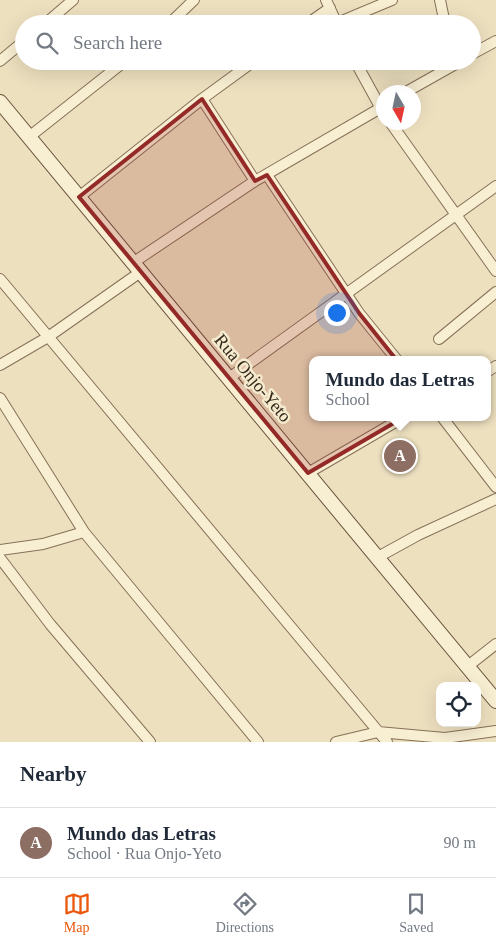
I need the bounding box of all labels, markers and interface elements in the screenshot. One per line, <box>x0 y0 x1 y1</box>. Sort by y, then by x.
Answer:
search box <box>15 15 481 70</box>
icon: search <box>33 29 61 57</box>
text: Search here <box>73 32 162 53</box>
north arrow <box>376 85 421 130</box>
your location <box>324 300 350 326</box>
street label: Rua Onjo-Yeto <box>210 330 296 426</box>
popup <box>309 356 491 421</box>
text: Mundo das Letras <box>326 369 474 390</box>
text: School <box>326 391 370 408</box>
pin: A <box>384 437 416 475</box>
map controls <box>436 682 481 727</box>
button: locate <box>436 682 481 727</box>
text: Nearby <box>20 762 87 786</box>
text: Mundo das Letras <box>67 823 216 844</box>
text: A <box>30 834 42 851</box>
text: 90 m <box>444 834 476 851</box>
text: School · Rua Onjo-Yeto <box>67 845 221 862</box>
tab: Map <box>63 890 91 936</box>
tab: Directions <box>216 890 274 936</box>
tab: Saved <box>399 890 433 936</box>

